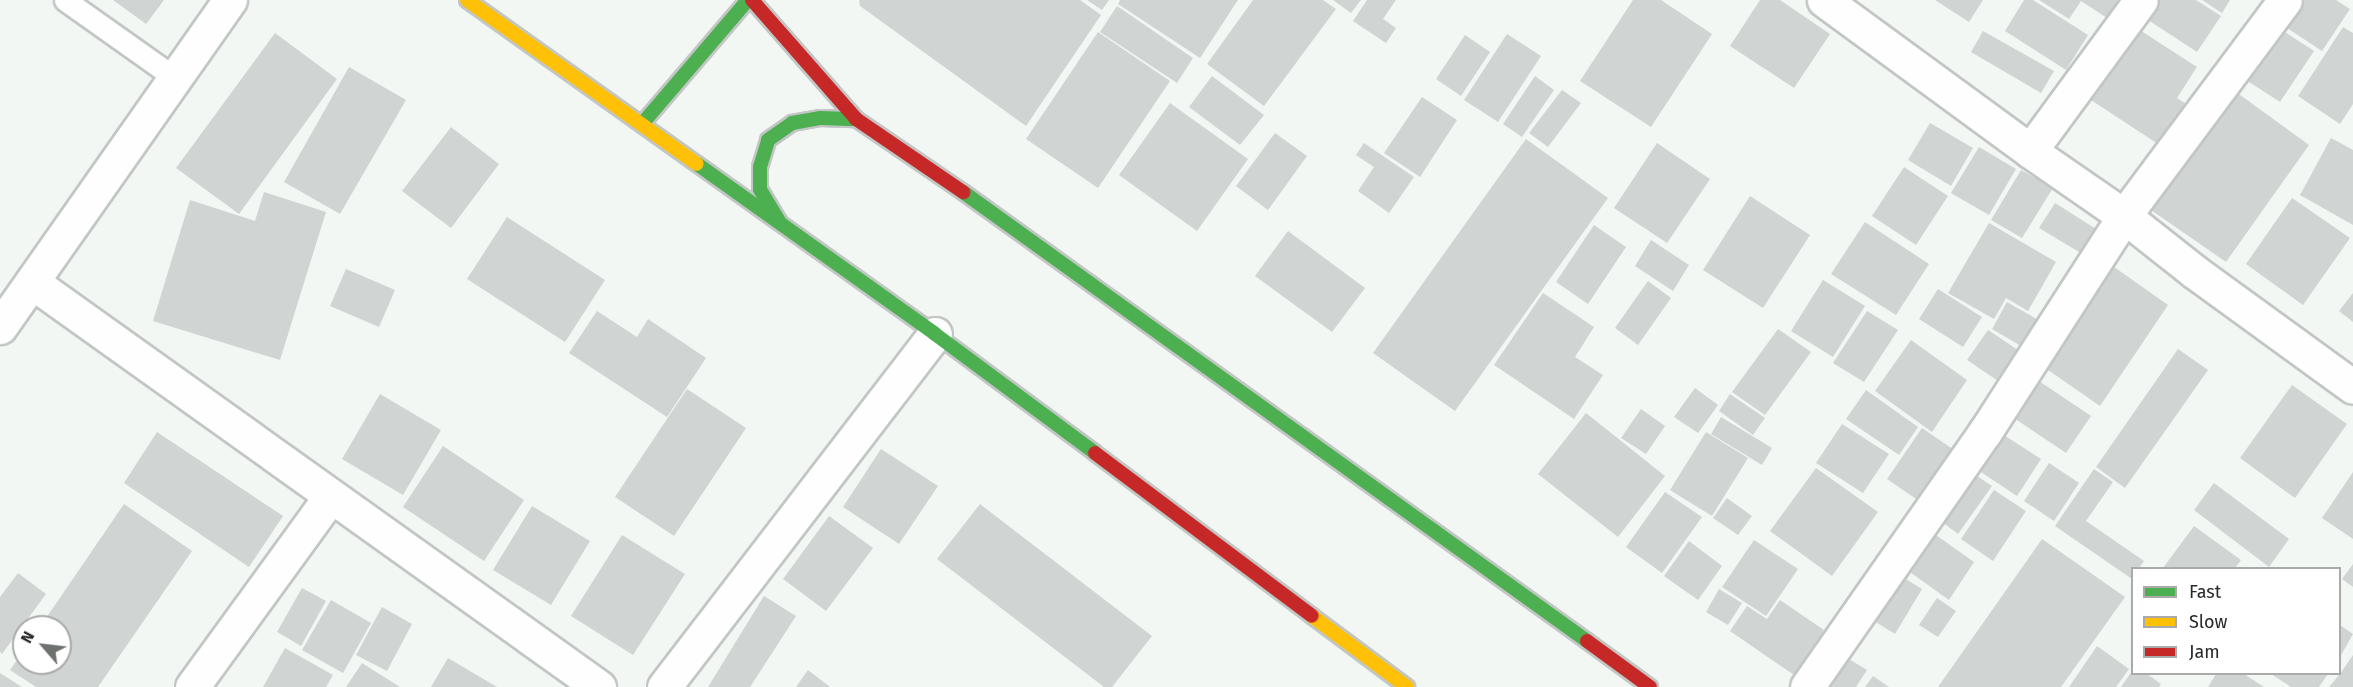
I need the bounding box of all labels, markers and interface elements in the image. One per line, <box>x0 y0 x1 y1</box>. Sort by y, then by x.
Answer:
legend <box>2131 567 2341 675</box>
text: Fast <box>2189 581 2221 603</box>
text: Slow <box>2189 611 2227 633</box>
north arrow <box>12 615 72 675</box>
text: N <box>17 628 38 646</box>
text: Jam <box>2189 641 2220 663</box>

